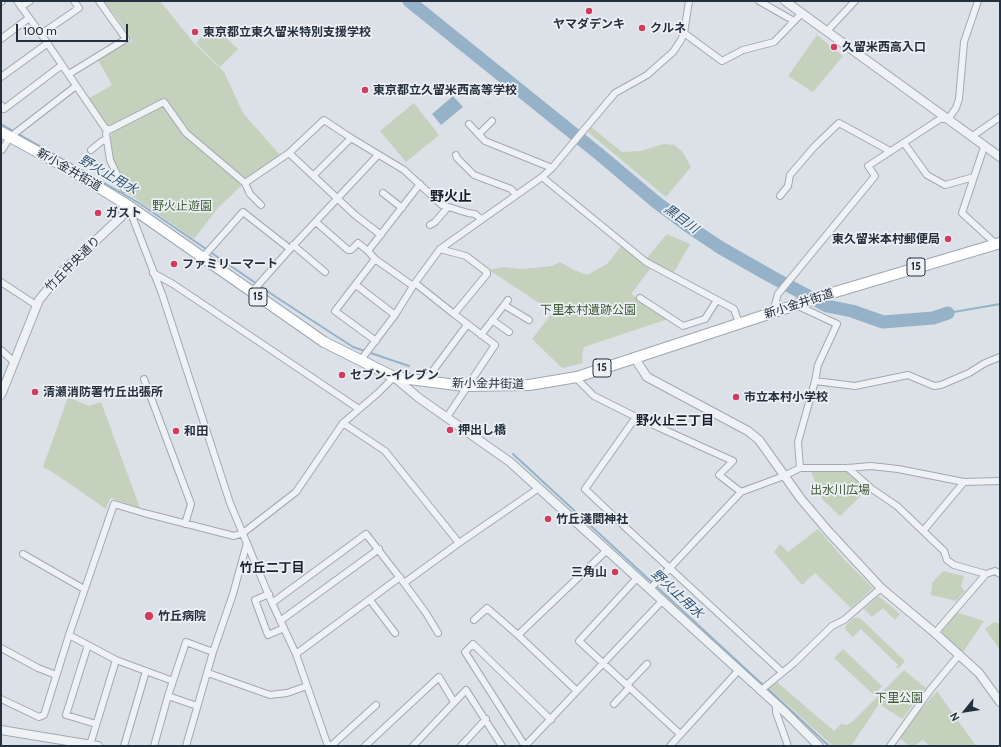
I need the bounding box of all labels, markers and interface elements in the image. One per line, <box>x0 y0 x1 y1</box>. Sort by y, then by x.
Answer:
marker: ヤマダデンキ <box>584 6 594 16</box>
scale bar <box>18 16 130 42</box>
place label: ヤマダデンキ <box>553 17 625 31</box>
place label: クルネ <box>650 21 686 35</box>
text: 100 m <box>23 23 57 38</box>
marker: クルネ <box>637 23 647 33</box>
place label: 東京都立東久留米特別支援学校 <box>203 25 371 39</box>
marker: 東京都立東久留米特別支援学校 <box>190 27 200 37</box>
place label: 久留米西高入口 <box>842 40 926 54</box>
marker: 久留米西高入口 <box>829 42 839 52</box>
place label: 東京都立久留米西高等学校 <box>373 83 517 97</box>
marker: 東京都立久留米西高等学校 <box>360 85 370 95</box>
street label: 新小金井街道 <box>34 146 104 194</box>
water label: 野火止用水 <box>76 152 140 198</box>
district label: 野火止 <box>430 189 472 205</box>
park label: 野火止遊園 <box>152 199 212 213</box>
water label: 黒目川 <box>661 201 701 237</box>
place label: ガスト <box>106 206 142 220</box>
marker: ガスト <box>93 208 103 218</box>
place label: 東久留米本村郵便局 <box>832 232 940 246</box>
street label: 竹丘中央通り <box>42 233 104 295</box>
marker: 東久留米本村郵便局 <box>943 234 953 244</box>
place label: ファミリーマート <box>182 257 278 271</box>
road number: 15 <box>907 258 925 276</box>
marker: ファミリーマート <box>169 259 179 269</box>
street label: 新小金井街道 <box>763 286 835 322</box>
road number: 15 <box>249 288 267 306</box>
park label: 下里本村遺跡公園 <box>540 303 636 317</box>
road number: 15 <box>593 359 611 377</box>
place label: セブン-イレブン <box>350 368 439 382</box>
marker: セブン-イレブン <box>337 370 347 380</box>
street label: 新小金井街道 <box>452 376 524 392</box>
place label: 清瀬消防署竹丘出張所 <box>43 385 163 399</box>
marker: 清瀬消防署竹丘出張所 <box>30 387 40 397</box>
place label: 市立本村小学校 <box>744 390 828 404</box>
marker: 市立本村小学校 <box>731 392 741 402</box>
district label: 野火止三丁目 <box>636 413 714 429</box>
place label: 押出し橋 <box>458 423 506 437</box>
place label: 和田 <box>184 424 208 438</box>
marker: 押出し橋 <box>445 425 455 435</box>
marker: 和田 <box>171 426 181 436</box>
park label: 出水川広場 <box>810 483 870 497</box>
place label: 竹丘淺間神社 <box>556 512 628 526</box>
marker: 竹丘淺間神社 <box>543 514 553 524</box>
district label: 竹丘二丁目 <box>240 560 304 576</box>
place label: 三角山 <box>571 565 607 579</box>
water label: 野火止用水 <box>648 566 706 622</box>
marker: 三角山 <box>610 567 620 577</box>
place label: 竹丘病院 <box>158 609 206 623</box>
marker: 竹丘病院 <box>143 610 155 622</box>
park label: 下里公園 <box>875 691 923 705</box>
north arrow <box>945 691 985 731</box>
text: N <box>947 710 963 724</box>

